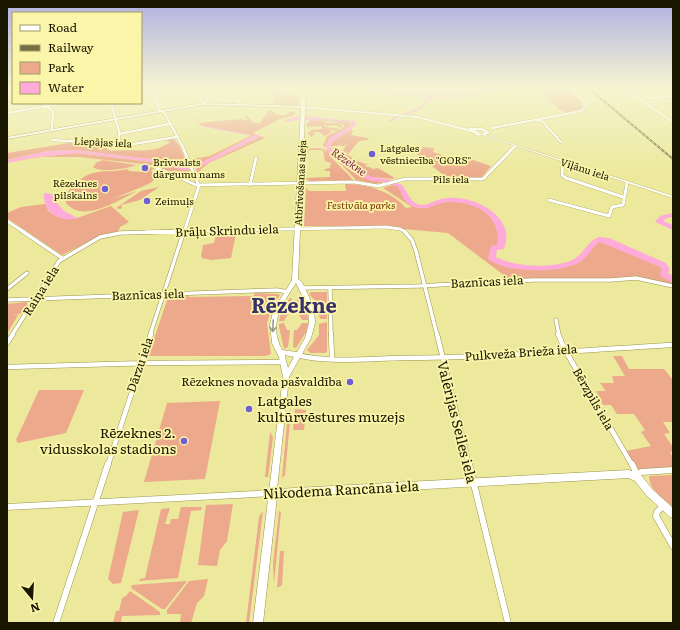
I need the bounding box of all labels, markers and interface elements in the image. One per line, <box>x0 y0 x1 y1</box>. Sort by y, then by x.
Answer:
legend <box>12 12 142 104</box>
text: Road <box>48 18 78 36</box>
text: Railway <box>48 38 94 56</box>
text: Park <box>48 58 75 76</box>
text: Water <box>48 78 84 96</box>
street label: Liepājas iela <box>74 132 133 151</box>
street label: Atbrīvošanas aleja <box>290 139 309 227</box>
place label: Latgales vēstniecība "GORS" <box>380 140 472 167</box>
water label: Rēzekne <box>329 143 371 179</box>
marker: Latgales vēstniecība "GORS" <box>367 149 377 159</box>
place label: Brīvvalsts dārgumu nams <box>153 154 225 181</box>
street label: Viļānu iela <box>558 154 612 185</box>
marker: Brīvvalsts dārgumu nams <box>140 163 150 173</box>
street label: Pils iela <box>433 171 470 186</box>
place label: Rēzeknes pilskalns <box>53 175 97 202</box>
marker: Rēzeknes pilskalns <box>100 184 110 194</box>
place label: Zeimuļs <box>155 193 194 209</box>
marker: Zeimuļs <box>142 196 152 206</box>
park label: Festivāla parks <box>327 197 395 212</box>
street label: Brāļu Skrindu iela <box>175 219 280 241</box>
street label: Raiņa iela <box>18 261 63 319</box>
street label: Baznīcas iela <box>450 270 524 292</box>
street label: Baznīcas iela <box>111 284 185 304</box>
district label: Rēzekne <box>251 289 337 319</box>
one-way arrow <box>270 319 277 332</box>
street label: Dārzu iela <box>121 334 157 395</box>
street label: Pulkveža Brieža iela <box>464 339 578 365</box>
street label: Valērijas Seiles iela <box>433 358 483 486</box>
street label: Bērzpils iela <box>569 364 619 433</box>
place label: Rēzeknes novada pašvaldība <box>181 372 343 390</box>
marker: Rēzeknes novada pašvaldība <box>345 377 355 387</box>
place label: Latgales kultūrvēstures muzejs <box>257 390 405 426</box>
marker: Latgales kultūrvēstures muzejs <box>244 404 254 414</box>
place label: Rēzeknes 2. vidusskolas stadions <box>40 422 176 458</box>
marker: Rēzeknes 2. vidusskolas stadions <box>179 436 189 446</box>
street label: Nikodema Rancāna iela <box>262 475 420 503</box>
north arrow <box>12 578 52 618</box>
text: N <box>29 599 42 617</box>

